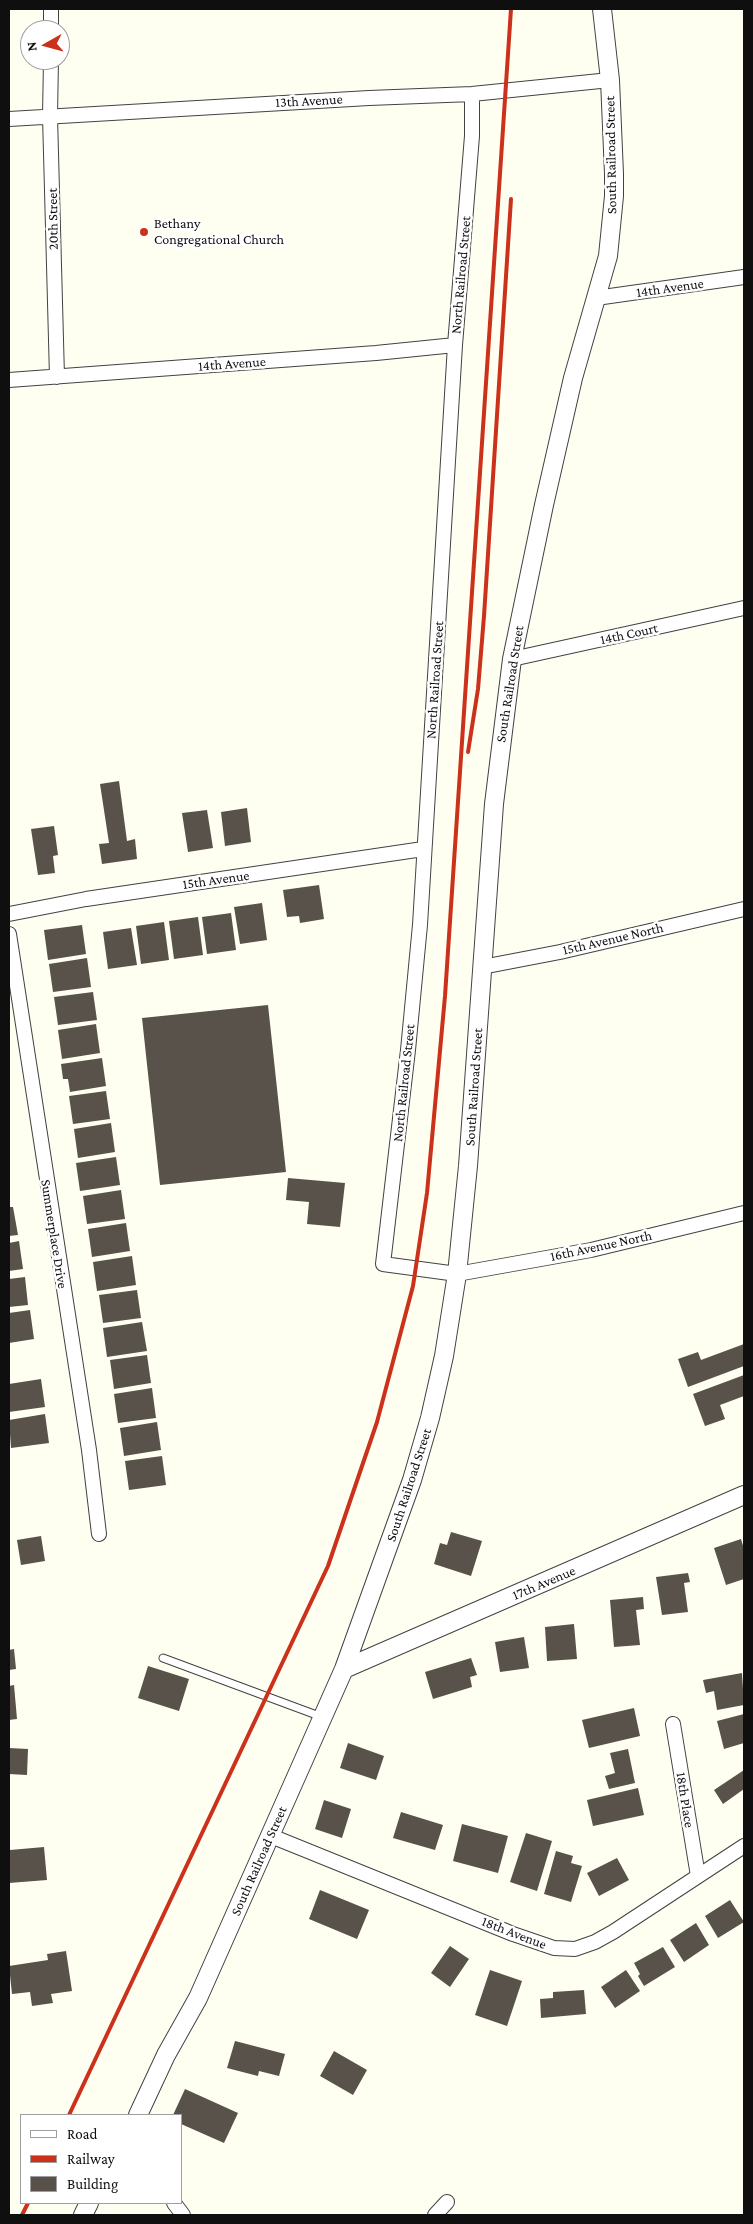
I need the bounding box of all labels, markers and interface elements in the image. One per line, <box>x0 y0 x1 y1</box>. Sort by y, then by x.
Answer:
north arrow <box>20 20 70 70</box>
text: N <box>23 41 40 52</box>
street label: 13th Avenue <box>275 91 343 111</box>
street label: South Railroad Street <box>602 96 620 214</box>
street label: 20th Street <box>44 188 62 250</box>
street label: North Railroad Street <box>447 215 475 335</box>
place label: Bethany Congregational Church <box>154 216 284 248</box>
marker: Bethany Congregational Church <box>138 226 150 238</box>
street label: 14th Avenue <box>635 275 705 301</box>
street label: 14th Avenue <box>198 353 266 375</box>
street label: North Railroad Street <box>422 620 448 740</box>
street label: 14th Court <box>599 620 659 648</box>
street label: South Railroad Street <box>492 624 528 744</box>
street label: 15th Avenue <box>182 867 250 893</box>
street label: 15th Avenue North <box>561 919 665 959</box>
street label: North Railroad Street <box>389 1023 419 1143</box>
street label: South Railroad Street <box>462 1028 486 1146</box>
street label: Summerplace Drive <box>37 1178 71 1290</box>
street label: 16th Avenue North <box>549 1227 653 1265</box>
street label: South Railroad Street <box>383 1426 435 1544</box>
street label: 17th Avenue <box>510 1562 578 1604</box>
street label: 18th Place <box>672 1771 698 1829</box>
street label: South Railroad Street <box>227 1804 291 1918</box>
street label: 18th Avenue <box>479 1913 549 1953</box>
legend <box>20 2114 182 2204</box>
text: Road <box>67 2126 97 2142</box>
text: Railway <box>67 2151 115 2167</box>
text: Building <box>67 2176 118 2192</box>

